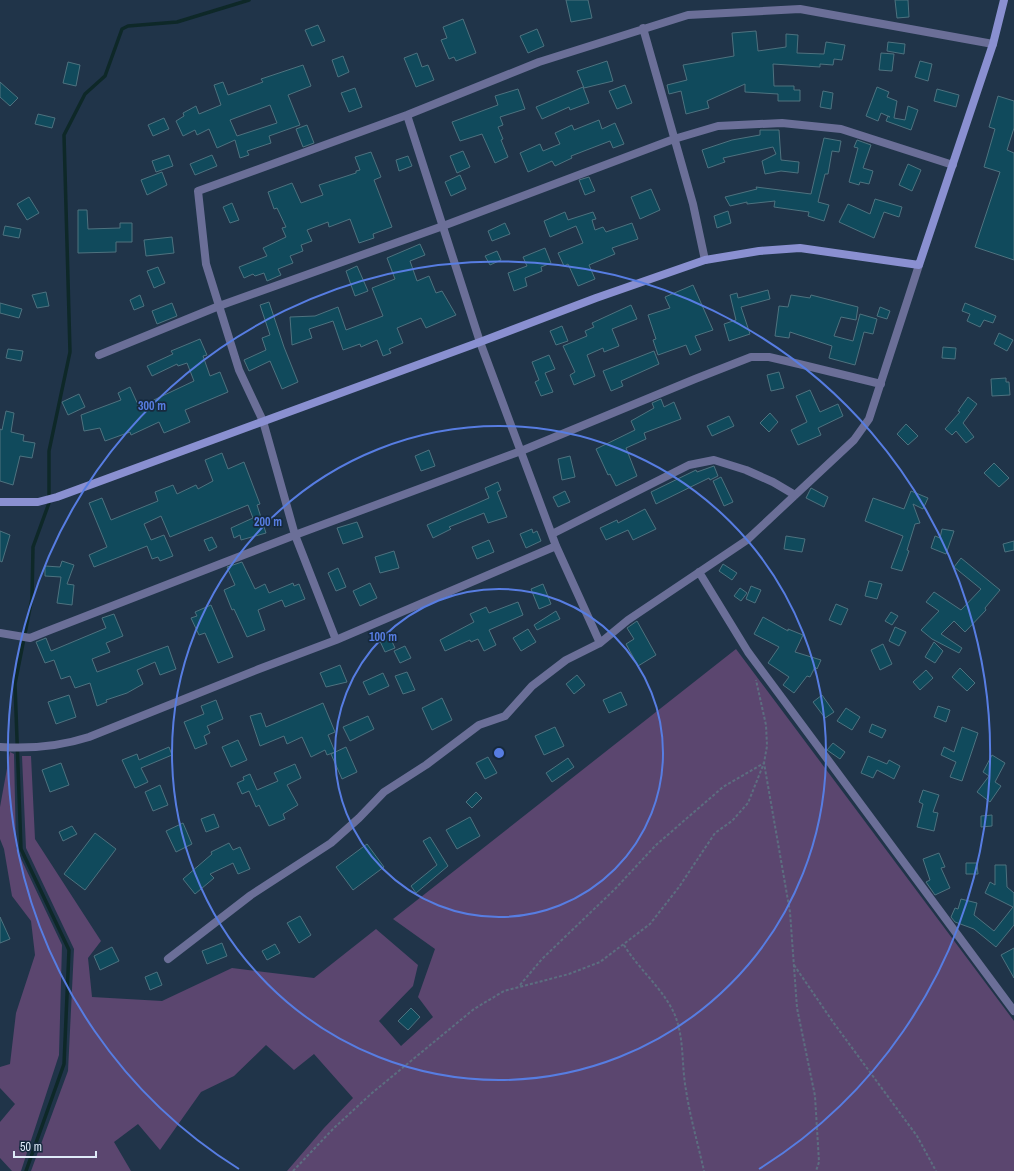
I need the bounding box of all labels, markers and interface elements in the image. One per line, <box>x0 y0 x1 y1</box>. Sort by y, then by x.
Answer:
text: 300 m <box>138 398 166 414</box>
text: 200 m <box>254 514 282 530</box>
text: 100 m <box>369 629 397 645</box>
centre of rings <box>492 746 506 760</box>
scale bar <box>14 1133 96 1159</box>
text: 50 m <box>20 1139 42 1155</box>

